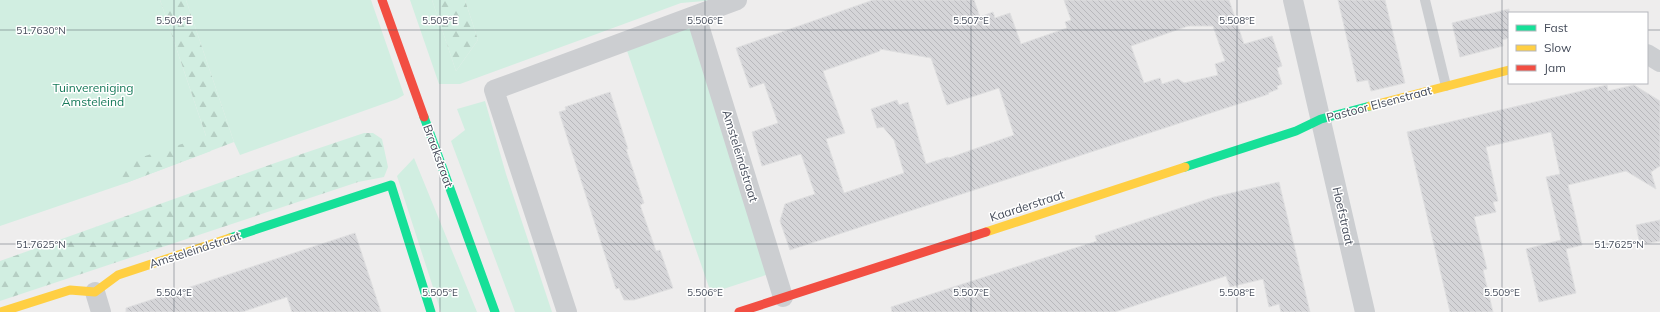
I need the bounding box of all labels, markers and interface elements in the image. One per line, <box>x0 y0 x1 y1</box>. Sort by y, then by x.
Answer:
legend <box>1508 12 1648 84</box>
text: 5.504°E <box>156 14 192 27</box>
text: 5.505°E <box>422 14 458 27</box>
text: 5.506°E <box>687 14 723 27</box>
text: 5.507°E <box>953 14 989 27</box>
text: 5.508°E <box>1219 14 1255 27</box>
text: Fast <box>1544 20 1568 35</box>
text: 51.7630°N <box>16 24 66 37</box>
text: Slow <box>1544 40 1572 55</box>
text: Jam <box>1544 60 1566 75</box>
park label: Tuinvereniging Amsteleind <box>53 80 134 109</box>
street label: Pastoor Elsenstraat <box>1325 82 1433 125</box>
street label: Amsteleindstraat <box>719 108 762 204</box>
street label: Braakstraat <box>420 122 457 189</box>
street label: Hoefstraat <box>1329 185 1357 247</box>
street label: Kaarderstraat <box>988 186 1066 225</box>
street label: Amsteleindstraat <box>147 228 243 271</box>
text: 51.7625°N <box>16 238 66 251</box>
text: 51.7625°N <box>1594 238 1644 251</box>
text: 5.504°E <box>156 286 192 299</box>
text: 5.505°E <box>422 286 458 299</box>
text: 5.506°E <box>687 286 723 299</box>
text: 5.507°E <box>953 286 989 299</box>
text: 5.508°E <box>1219 286 1255 299</box>
text: 5.509°E <box>1484 286 1520 299</box>

